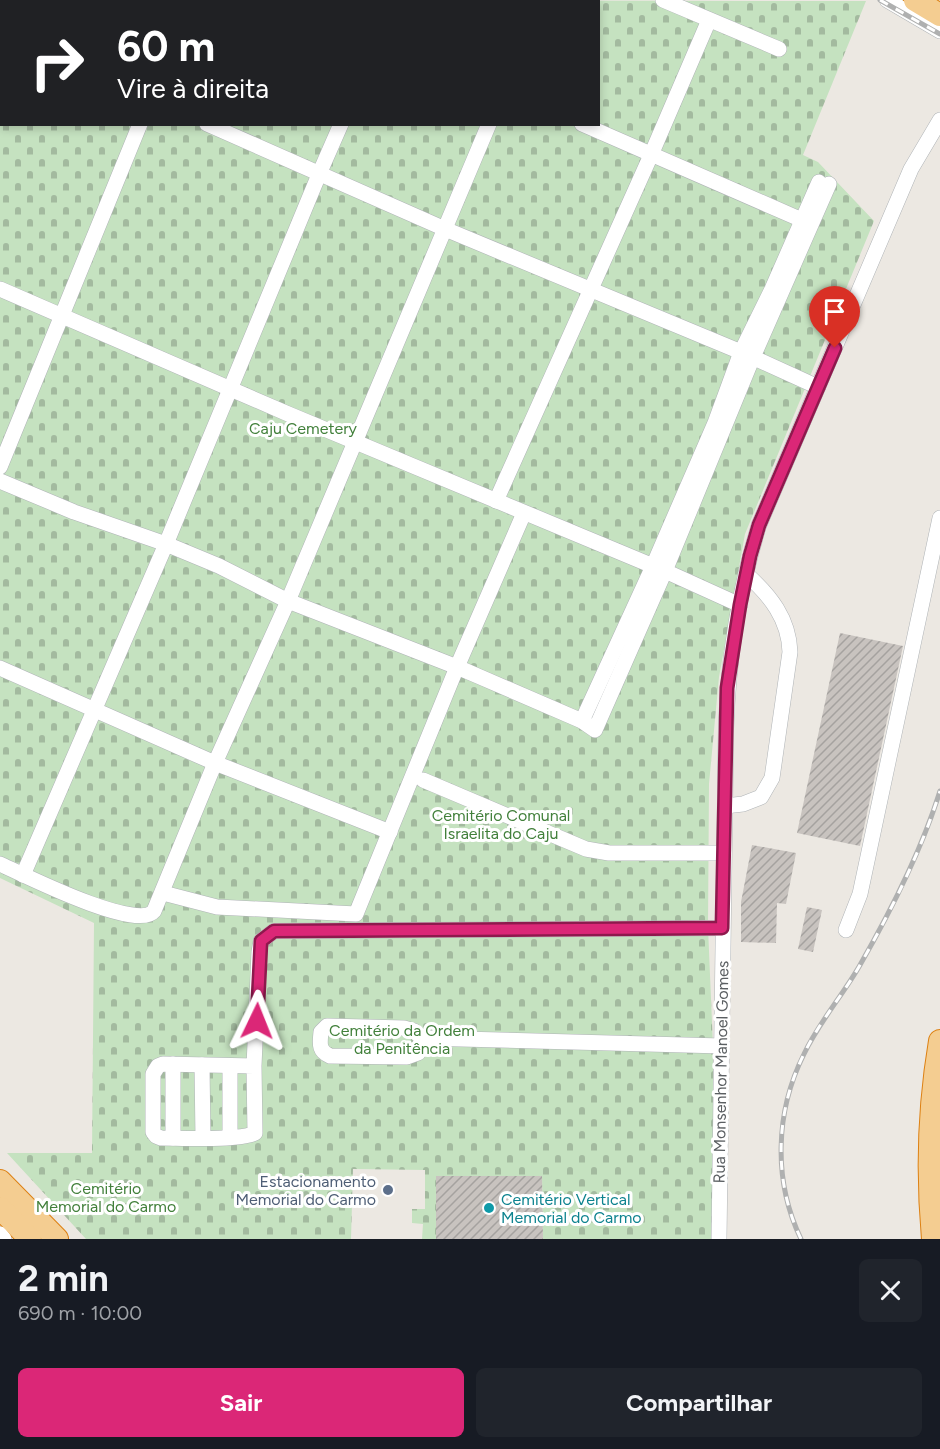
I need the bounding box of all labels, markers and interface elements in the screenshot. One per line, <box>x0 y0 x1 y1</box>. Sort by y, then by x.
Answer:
text: 60 m <box>117 21 215 72</box>
icon: right <box>18 24 96 102</box>
text: Vire à direita <box>117 72 269 105</box>
pin <box>809 286 860 348</box>
icon: arrive <box>818 295 851 328</box>
park label: Caju Cemetery <box>249 419 358 438</box>
park label: Cemitério Comunal Israelita do Caju <box>432 806 570 843</box>
street label: Rua Monsenhor Manoel Gomes <box>710 960 732 1184</box>
position arrow <box>225 989 289 1053</box>
park label: Cemitério da Ordem da Penitência <box>329 1021 475 1058</box>
place label: Estacionamento Memorial do Carmo <box>235 1172 376 1209</box>
park label: Cemitério Memorial do Carmo <box>36 1179 176 1216</box>
marker: Estacionamento Memorial do Carmo <box>381 1183 395 1197</box>
place label: Cemitério Vertical Memorial do Carmo <box>501 1190 642 1227</box>
marker: Cemitério Vertical Memorial do Carmo <box>482 1201 496 1215</box>
text: 2 min <box>18 1257 109 1300</box>
button: close <box>859 1259 922 1322</box>
text: 690 m · 10:00 <box>18 1301 142 1325</box>
button: Sair <box>18 1368 464 1437</box>
button: Compartilhar <box>476 1368 922 1437</box>

